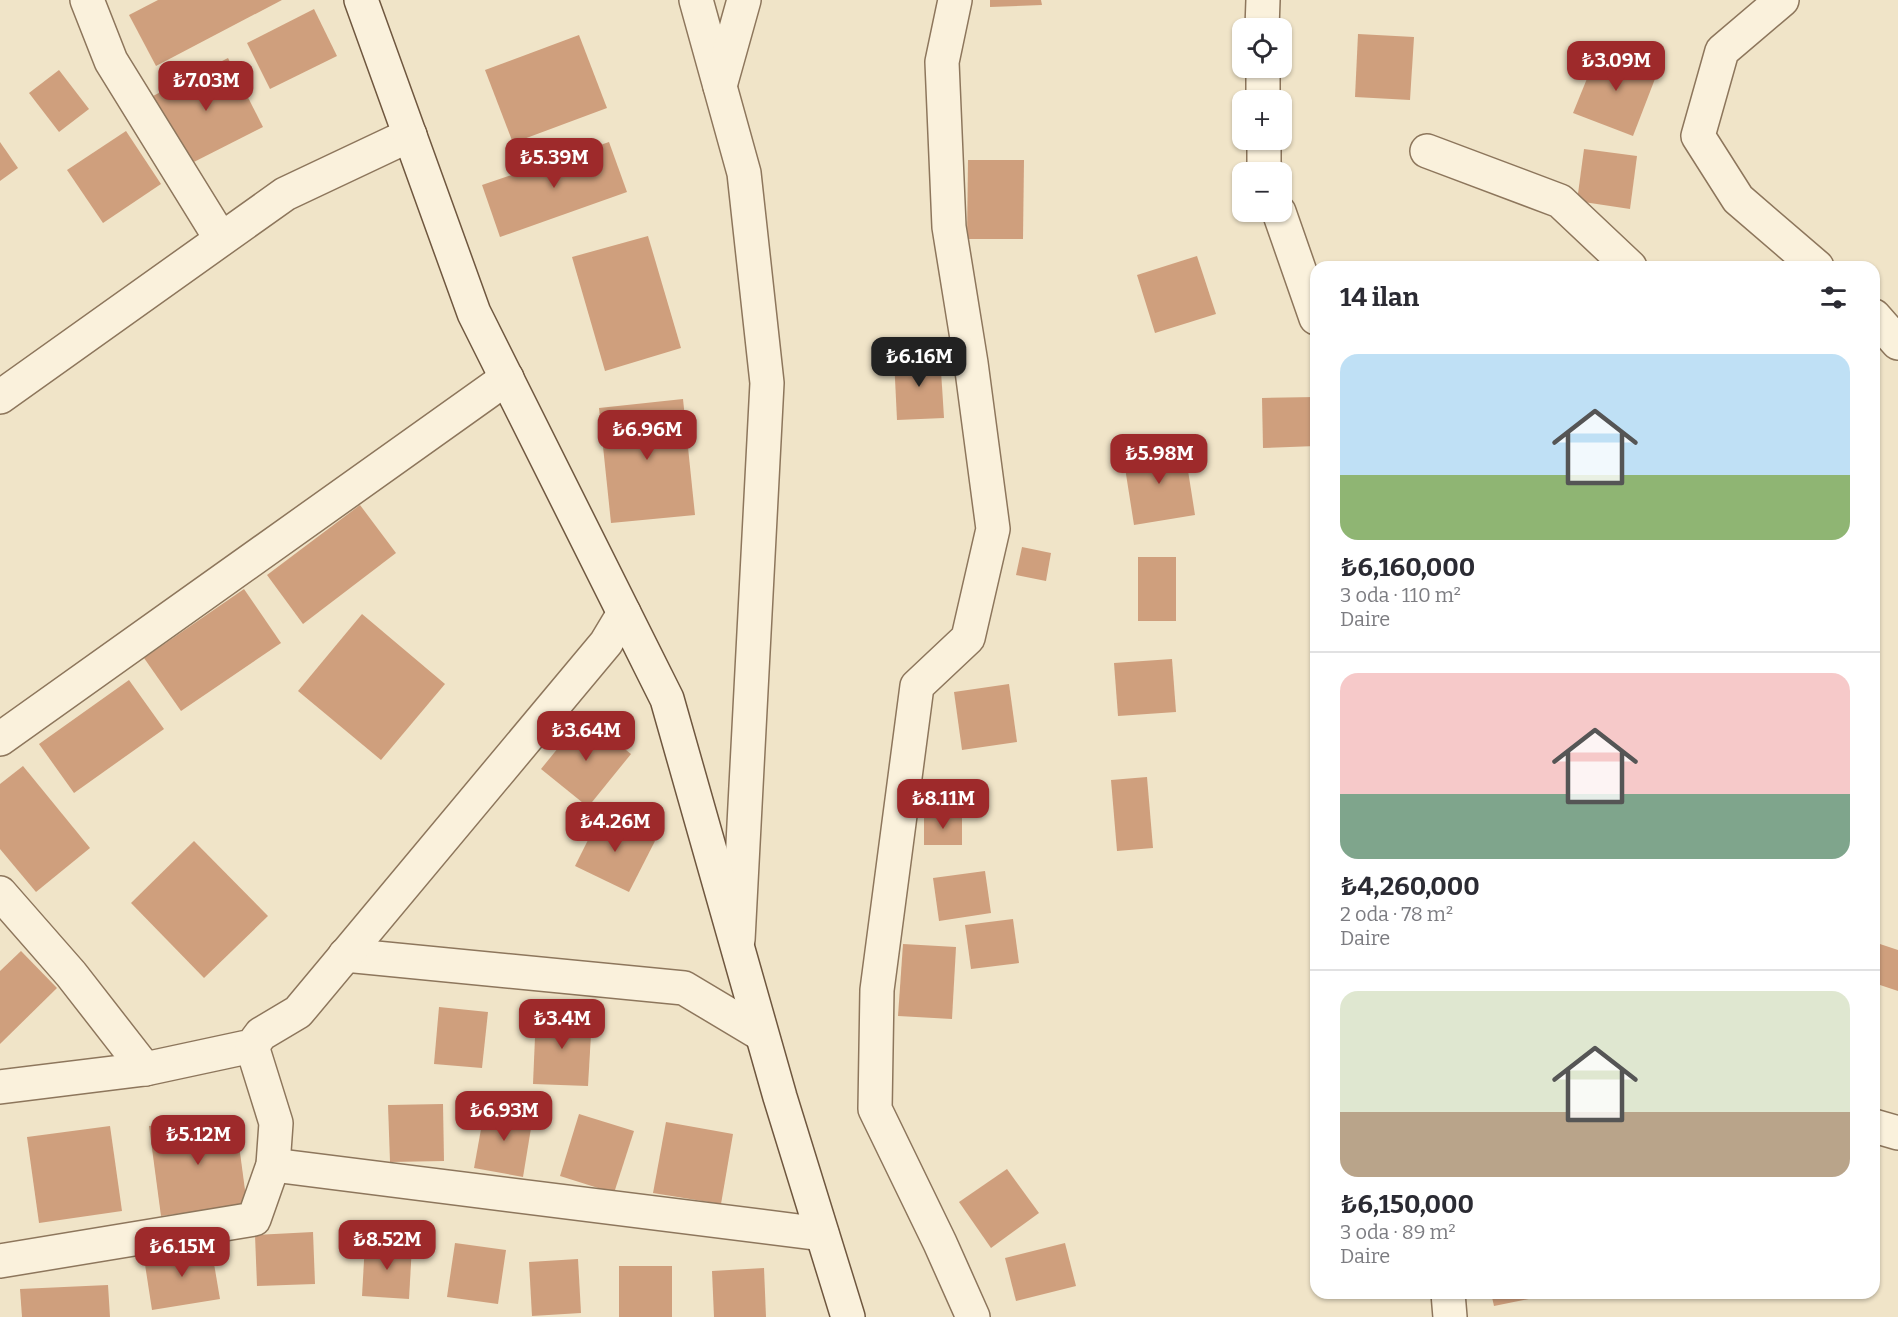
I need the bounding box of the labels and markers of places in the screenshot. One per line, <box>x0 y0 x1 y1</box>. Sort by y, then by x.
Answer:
pin: ₺3.09M <box>1567 41 1665 92</box>
pin: ₺7.03M <box>157 61 255 112</box>
pin: ₺5.39M <box>505 138 603 189</box>
pin: ₺6.16M <box>870 337 968 388</box>
pin: ₺6.96M <box>598 410 696 461</box>
pin: ₺5.98M <box>1110 434 1208 485</box>
pin: ₺3.64M <box>537 711 635 762</box>
pin: ₺8.11M <box>894 779 992 830</box>
pin: ₺4.26M <box>566 802 664 853</box>
pin: ₺3.4M <box>520 999 604 1050</box>
pin: ₺6.93M <box>455 1091 553 1142</box>
pin: ₺5.12M <box>149 1115 247 1166</box>
pin: ₺8.52M <box>338 1220 436 1271</box>
pin: ₺6.15M <box>133 1227 231 1278</box>

